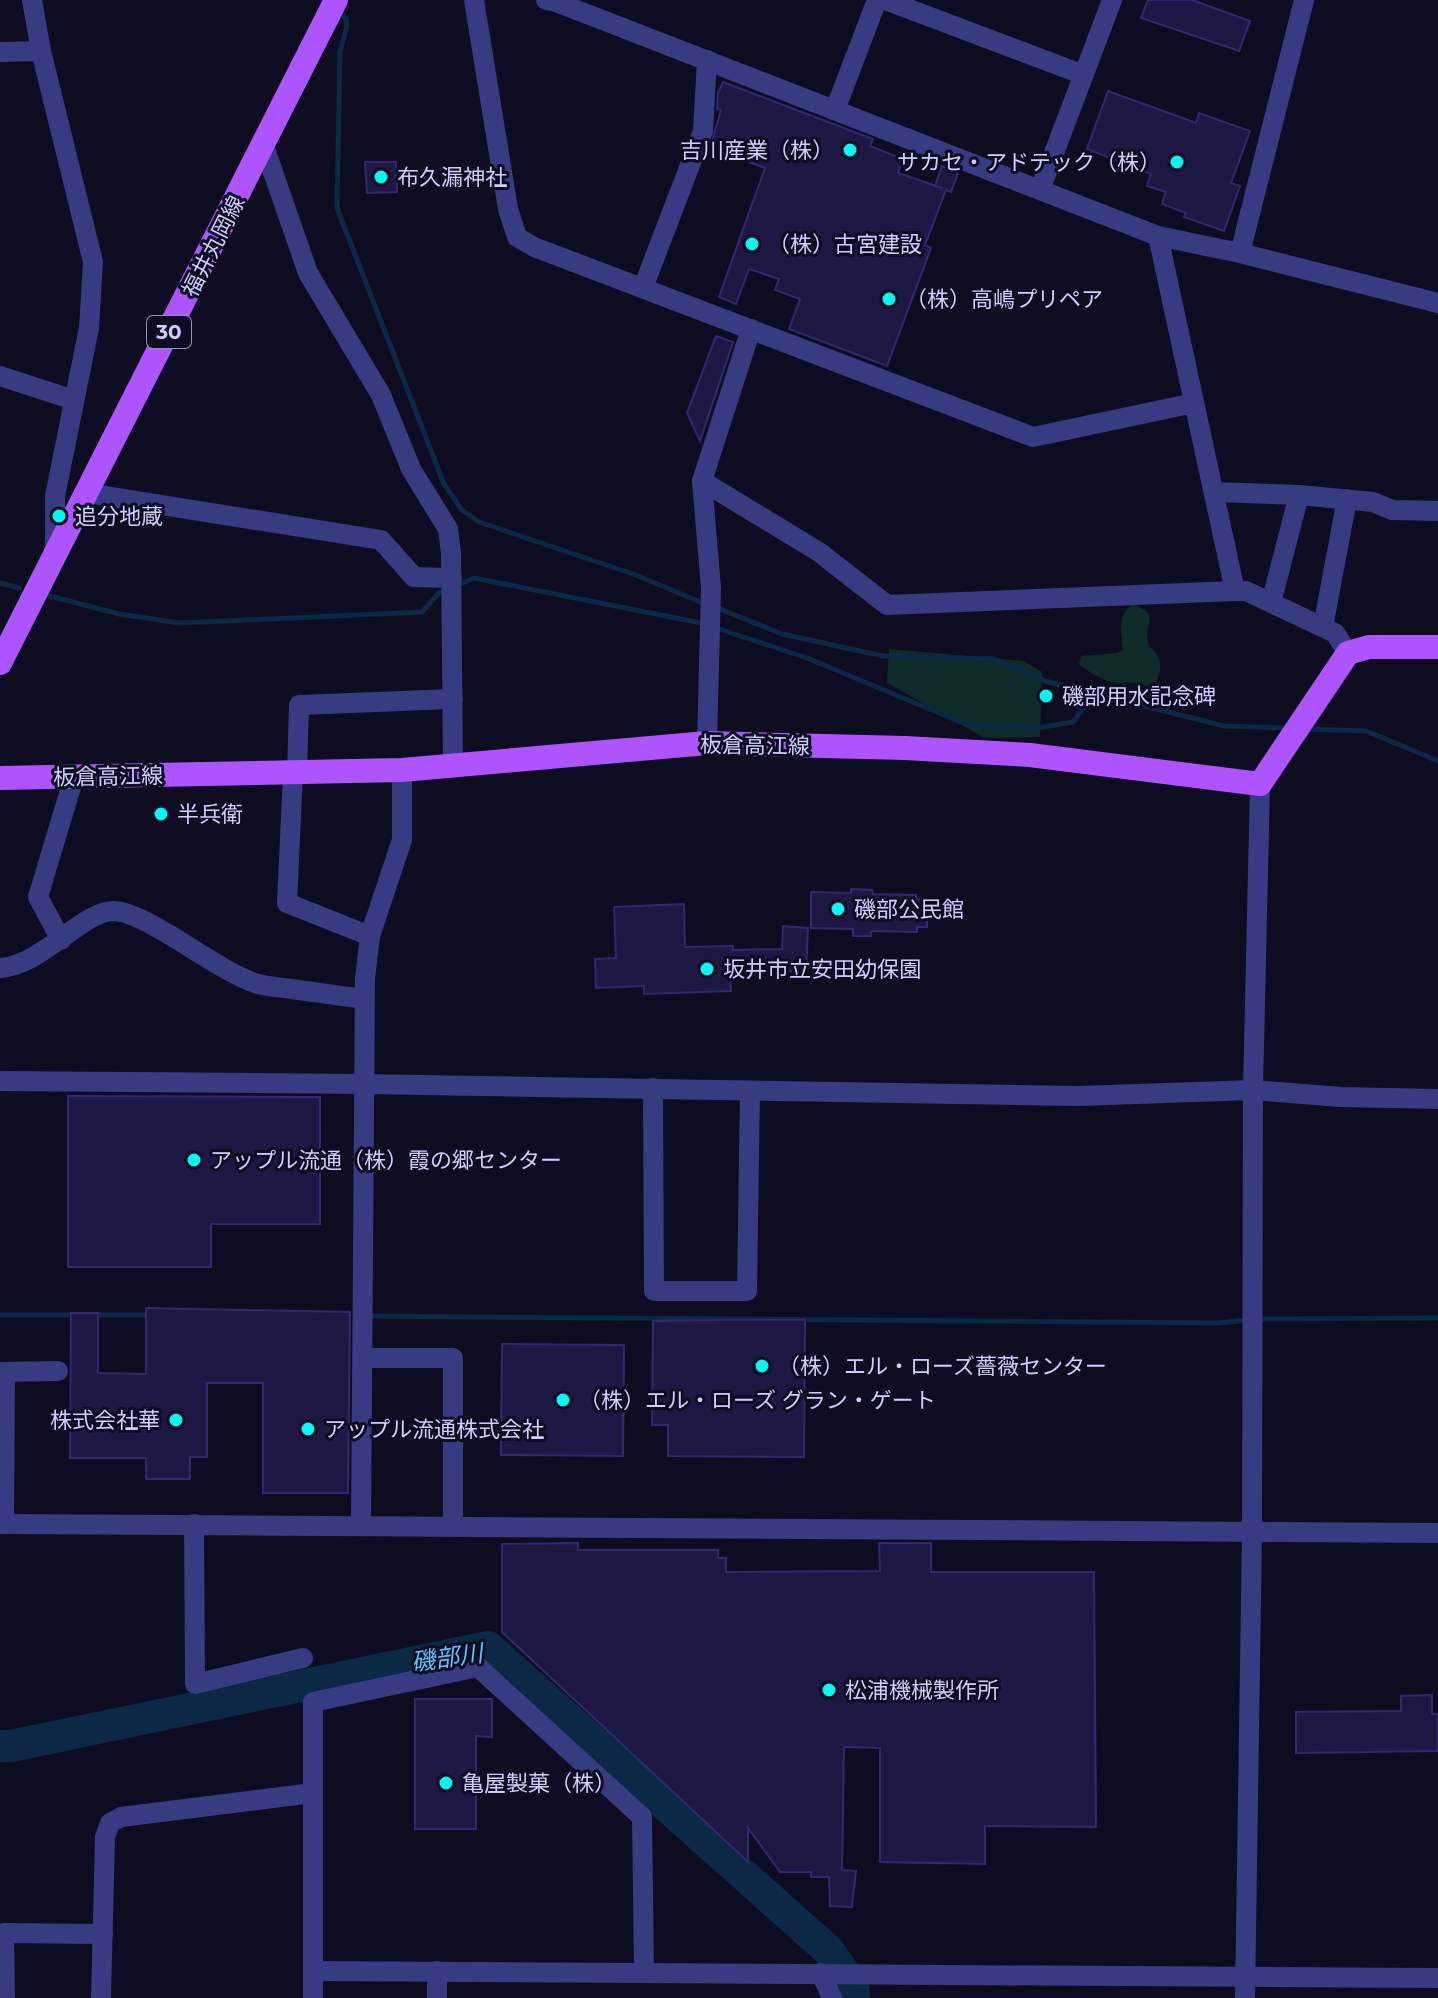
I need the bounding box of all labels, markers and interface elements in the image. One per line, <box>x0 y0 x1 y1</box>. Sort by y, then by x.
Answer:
place label: 吉川産業（株） <box>680 137 834 164</box>
marker: 吉川産業（株） <box>841 141 859 159</box>
place label: サカセ・アドテック（株） <box>897 149 1161 176</box>
marker: サカセ・アドテック（株） <box>1168 153 1186 171</box>
place label: 布久漏神社 <box>397 164 507 191</box>
marker: 布久漏神社 <box>372 168 390 186</box>
street label: 福井丸岡線 <box>176 191 250 301</box>
place label: （株）古宮建設 <box>768 231 922 258</box>
marker: （株）古宮建設 <box>743 235 761 253</box>
place label: （株）高嶋プリペア <box>905 286 1103 313</box>
marker: （株）高嶋プリペア <box>880 290 898 308</box>
road number: 30 <box>147 316 191 348</box>
place label: 追分地蔵 <box>75 503 163 530</box>
marker: 追分地蔵 <box>50 507 68 525</box>
place label: 磯部用水記念碑 <box>1062 683 1216 710</box>
marker: 磯部用水記念碑 <box>1037 687 1055 705</box>
street label: 板倉高江線 <box>700 731 810 760</box>
street label: 板倉高江線 <box>53 762 163 791</box>
place label: 半兵衛 <box>177 801 243 828</box>
marker: 半兵衛 <box>152 805 170 823</box>
place label: 磯部公民館 <box>854 896 964 923</box>
marker: 磯部公民館 <box>829 900 847 918</box>
place label: 坂井市立安田幼保園 <box>723 956 921 983</box>
marker: 坂井市立安田幼保園 <box>698 960 716 978</box>
place label: アップル流通（株）霞の郷センター <box>210 1147 562 1174</box>
marker: アップル流通（株）霞の郷センター <box>185 1151 203 1169</box>
place label: （株）エル・ローズ薔薇センター <box>778 1353 1107 1380</box>
marker: （株）エル・ローズ薔薇センター <box>753 1357 771 1375</box>
place label: （株）エル・ローズ グラン・ゲート <box>579 1387 936 1414</box>
marker: （株）エル・ローズ グラン・ゲート <box>554 1391 572 1409</box>
place label: 株式会社華 <box>50 1407 160 1434</box>
marker: 株式会社華 <box>167 1411 185 1429</box>
place label: アップル流通株式会社 <box>324 1416 544 1443</box>
marker: アップル流通株式会社 <box>299 1420 317 1438</box>
water label: 磯部川 <box>409 1638 488 1677</box>
place label: 松浦機械製作所 <box>845 1677 999 1704</box>
marker: 松浦機械製作所 <box>820 1681 838 1699</box>
place label: 亀屋製菓（株） <box>462 1770 616 1797</box>
marker: 亀屋製菓（株） <box>437 1774 455 1792</box>

